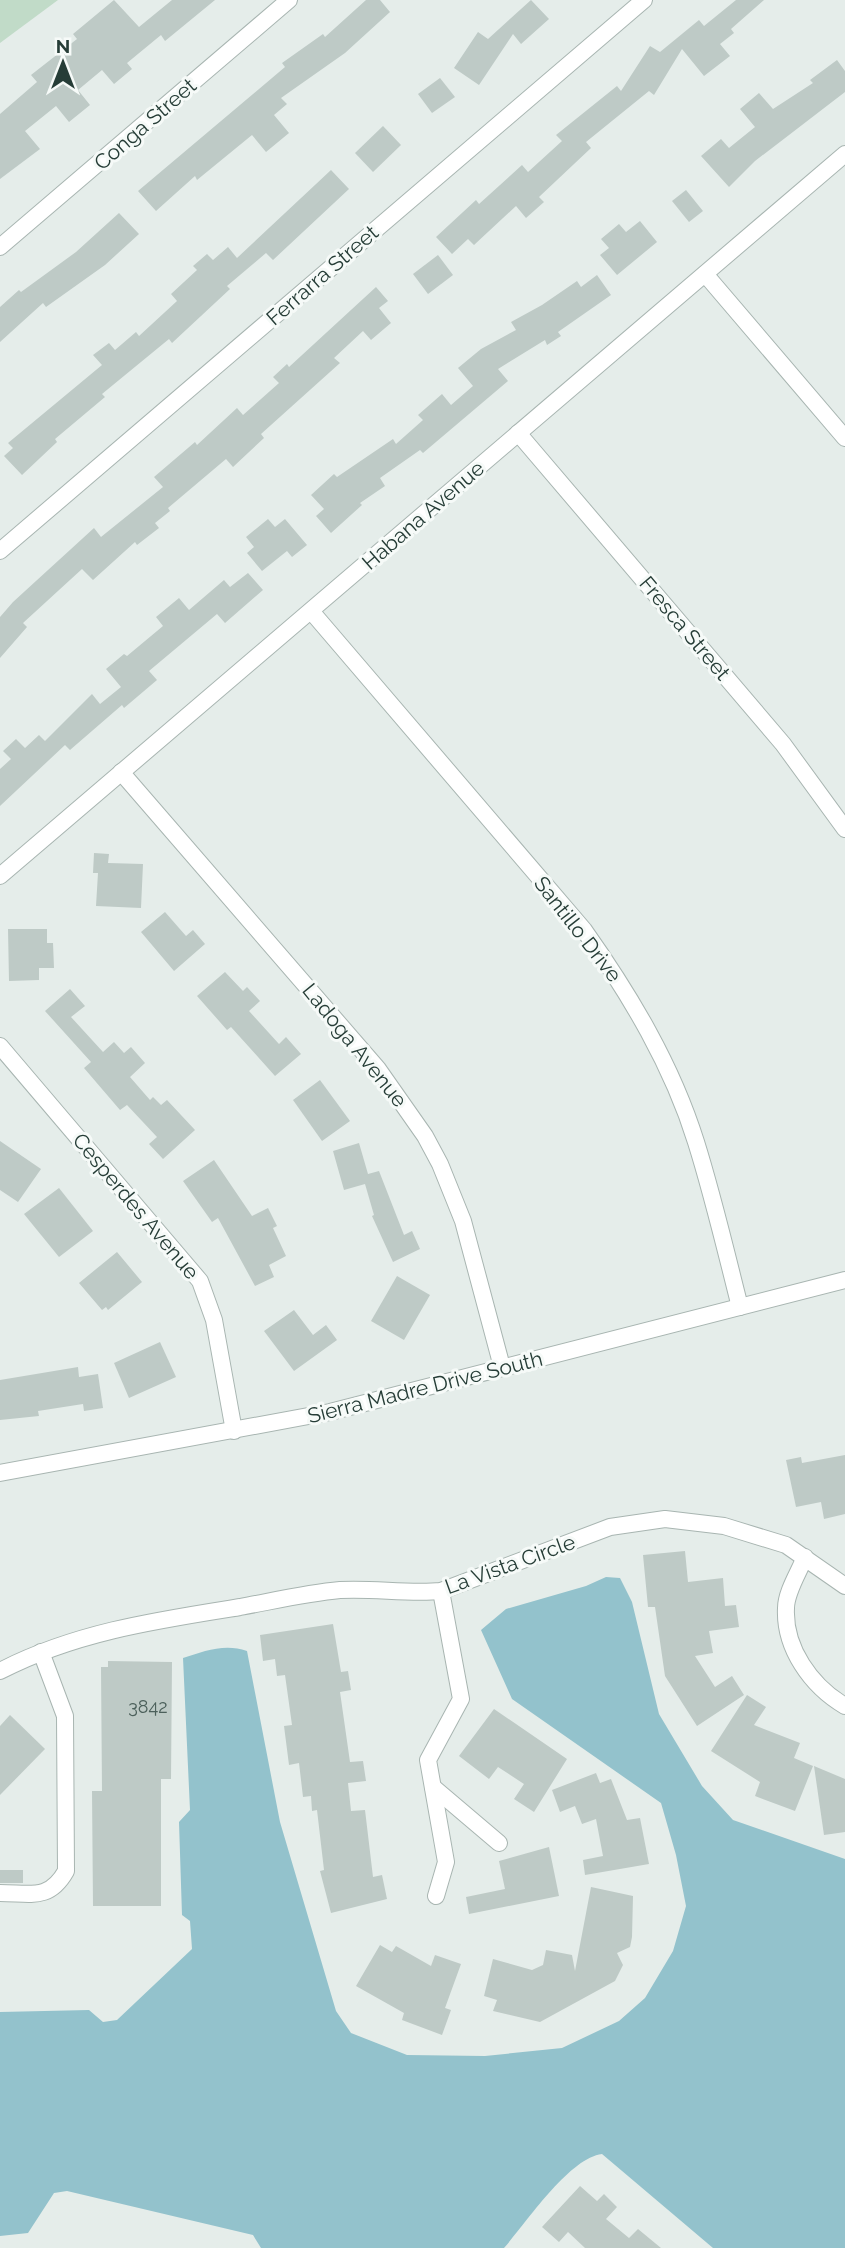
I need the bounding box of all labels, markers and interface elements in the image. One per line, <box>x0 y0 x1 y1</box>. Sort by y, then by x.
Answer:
north arrow <box>28 28 98 98</box>
text: N <box>56 35 70 57</box>
street label: Conga Street <box>89 73 201 175</box>
street label: Ferrarra Street <box>261 220 383 330</box>
street label: Habana Avenue <box>357 455 489 575</box>
street label: Fresca Street <box>634 571 736 685</box>
street label: Santillo Drive <box>529 871 627 987</box>
street label: Ladoga Avenue <box>297 978 413 1112</box>
street label: Cesperdes Avenue <box>68 1128 204 1284</box>
street label: Sierra Madre Drive South <box>305 1346 545 1428</box>
street label: La Vista Circle <box>441 1529 579 1599</box>
house number: 3842 <box>128 1696 168 1717</box>

